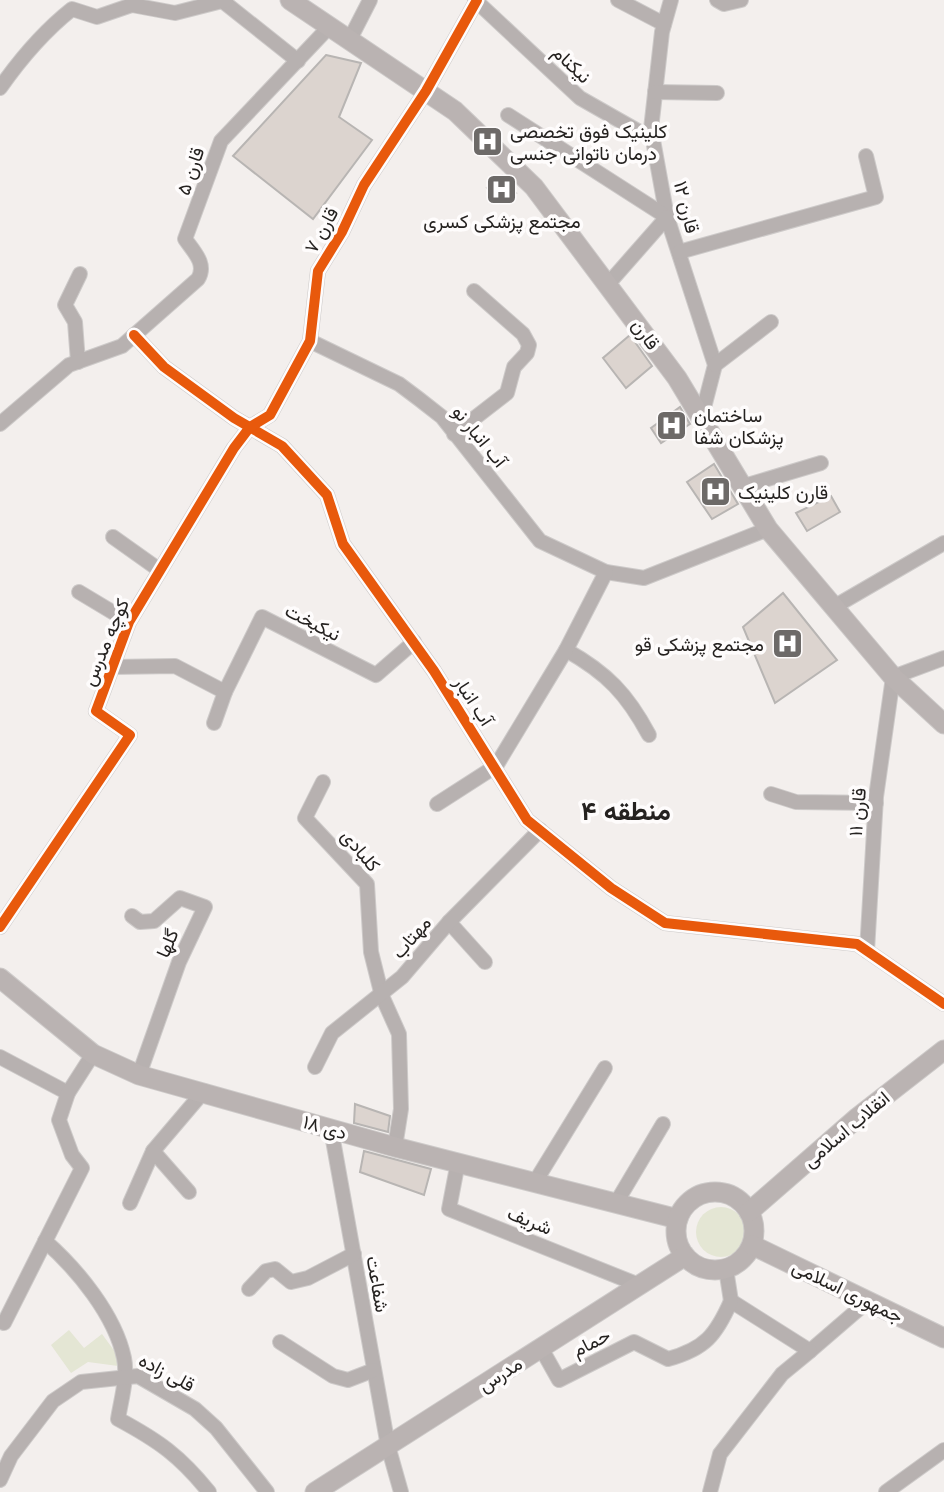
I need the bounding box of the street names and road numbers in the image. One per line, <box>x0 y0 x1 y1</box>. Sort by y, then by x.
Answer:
street label: نیکنام <box>547 41 595 89</box>
street label: قارن ۵ <box>173 145 209 198</box>
street label: قارن ۱۲ <box>669 179 703 236</box>
street label: قارن ٧ <box>300 204 343 257</box>
street label: قارن <box>627 315 664 354</box>
street label: آب انبار نو <box>448 401 512 473</box>
street label: کوچه مدرس <box>78 596 136 690</box>
street label: نیکبخت <box>281 600 344 646</box>
street label: آب انبار <box>449 672 498 732</box>
street label: قارن ۱۱ <box>845 787 871 837</box>
street label: کلبادی <box>336 825 384 876</box>
street label: مهتاب <box>388 912 436 963</box>
street label: گلها <box>152 926 184 961</box>
street label: انقلاب اسلامی <box>799 1087 894 1172</box>
street label: ۱۸ دی <box>300 1111 349 1145</box>
street label: شریف <box>504 1202 555 1240</box>
street label: شفاعت <box>362 1254 393 1314</box>
street label: جمهوری اسلامی <box>789 1256 906 1328</box>
street label: حمام <box>569 1324 615 1363</box>
street label: قلی زاده <box>135 1349 198 1397</box>
street label: مدرس <box>475 1353 527 1397</box>

